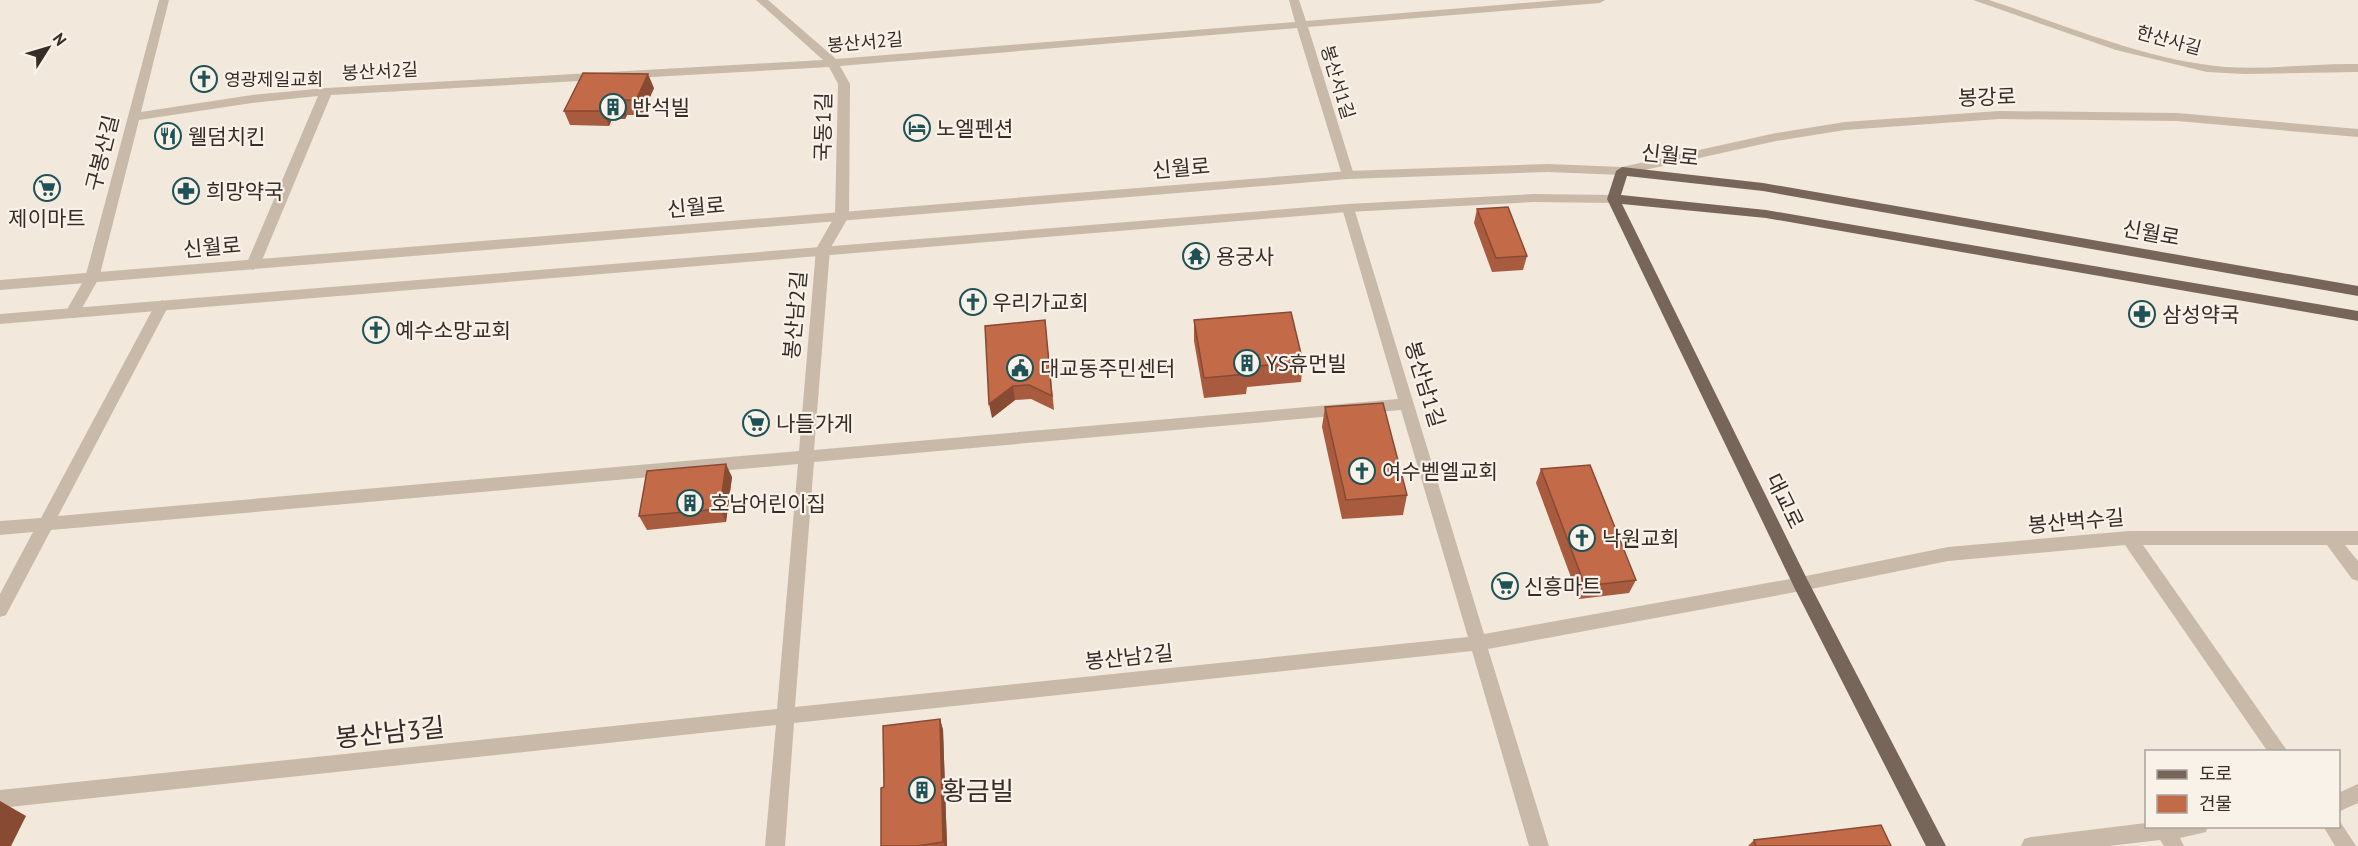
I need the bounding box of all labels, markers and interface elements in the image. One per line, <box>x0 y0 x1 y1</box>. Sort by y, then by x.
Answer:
north arrow <box>18 18 78 78</box>
street label: 한산사길 <box>2134 20 2204 60</box>
street label: 봉산서2길 <box>826 27 904 57</box>
text: N <box>49 29 71 49</box>
street label: 봉산서1길 <box>1316 42 1360 122</box>
street label: 봉산서2길 <box>341 58 419 84</box>
church icon: 영광제일교회 <box>189 64 219 94</box>
place label: 영광제일교회 <box>224 68 323 91</box>
street label: 봉강로 <box>1958 82 2016 112</box>
building icon: 반석빌 <box>598 92 628 122</box>
street label: 국동1길 <box>809 92 837 162</box>
place label: 반석빌 <box>632 94 690 121</box>
street label: 구봉산길 <box>80 112 124 194</box>
hotel icon: 노엘펜션 <box>902 113 932 143</box>
place label: 노엘펜션 <box>936 115 1013 142</box>
restaurant icon: 웰덤치킨 <box>153 121 183 151</box>
place label: 웰덤치킨 <box>188 123 265 150</box>
street label: 신월로 <box>1640 139 1700 171</box>
street label: 신월로 <box>1151 152 1211 184</box>
supermarket icon: 제이마트 <box>32 173 62 203</box>
pharmacy icon: 희망약국 <box>171 176 201 206</box>
place label: 희망약국 <box>206 178 283 205</box>
street label: 신월로 <box>666 191 726 223</box>
place label: 제이마트 <box>8 205 86 232</box>
street label: 신월로 <box>2120 215 2182 251</box>
street label: 신월로 <box>182 231 242 263</box>
temple icon: 용궁사 <box>1181 241 1211 271</box>
place label: 용궁사 <box>1216 243 1274 270</box>
street label: 봉산남2길 <box>778 270 812 360</box>
church icon: 우리가교회 <box>958 287 988 317</box>
place label: 우리가교회 <box>992 289 1089 316</box>
pharmacy icon: 삼성약국 <box>2127 299 2157 329</box>
place label: 삼성약국 <box>2162 301 2239 328</box>
church icon: 예수소망교회 <box>361 315 391 345</box>
place label: 예수소망교회 <box>395 317 511 344</box>
street label: 봉산남1길 <box>1399 338 1451 430</box>
building icon: YS휴먼빌 <box>1232 348 1262 378</box>
place label: YS휴먼빌 <box>1266 350 1347 377</box>
public building icon: 대교동주민센터 <box>1005 353 1035 383</box>
place label: 대교동주민센터 <box>1040 355 1175 382</box>
supermarket icon: 나들가게 <box>741 408 771 438</box>
place label: 나들가게 <box>776 410 853 437</box>
church icon: 여수벧엘교회 <box>1347 456 1377 486</box>
place label: 여수벧엘교회 <box>1382 458 1498 485</box>
street label: 대교로 <box>1760 469 1810 533</box>
building icon: 호남어린이집 <box>675 488 705 518</box>
place label: 호남어린이집 <box>710 490 826 517</box>
street label: 봉산벅수길 <box>2027 503 2125 539</box>
church icon: 낙원교회 <box>1567 523 1597 553</box>
place label: 낙원교회 <box>1602 525 1679 552</box>
supermarket icon: 신흥마트 <box>1490 571 1520 601</box>
place label: 신흥마트 <box>1524 573 1601 600</box>
street label: 봉산남2길 <box>1083 639 1175 675</box>
street label: 봉산남3길 <box>334 710 446 754</box>
legend <box>2145 750 2340 828</box>
text: 도로 <box>2199 762 2232 785</box>
place label: 황금빌 <box>942 774 1014 807</box>
building icon: 황금빌 <box>907 775 937 805</box>
text: 건물 <box>2199 792 2232 815</box>

